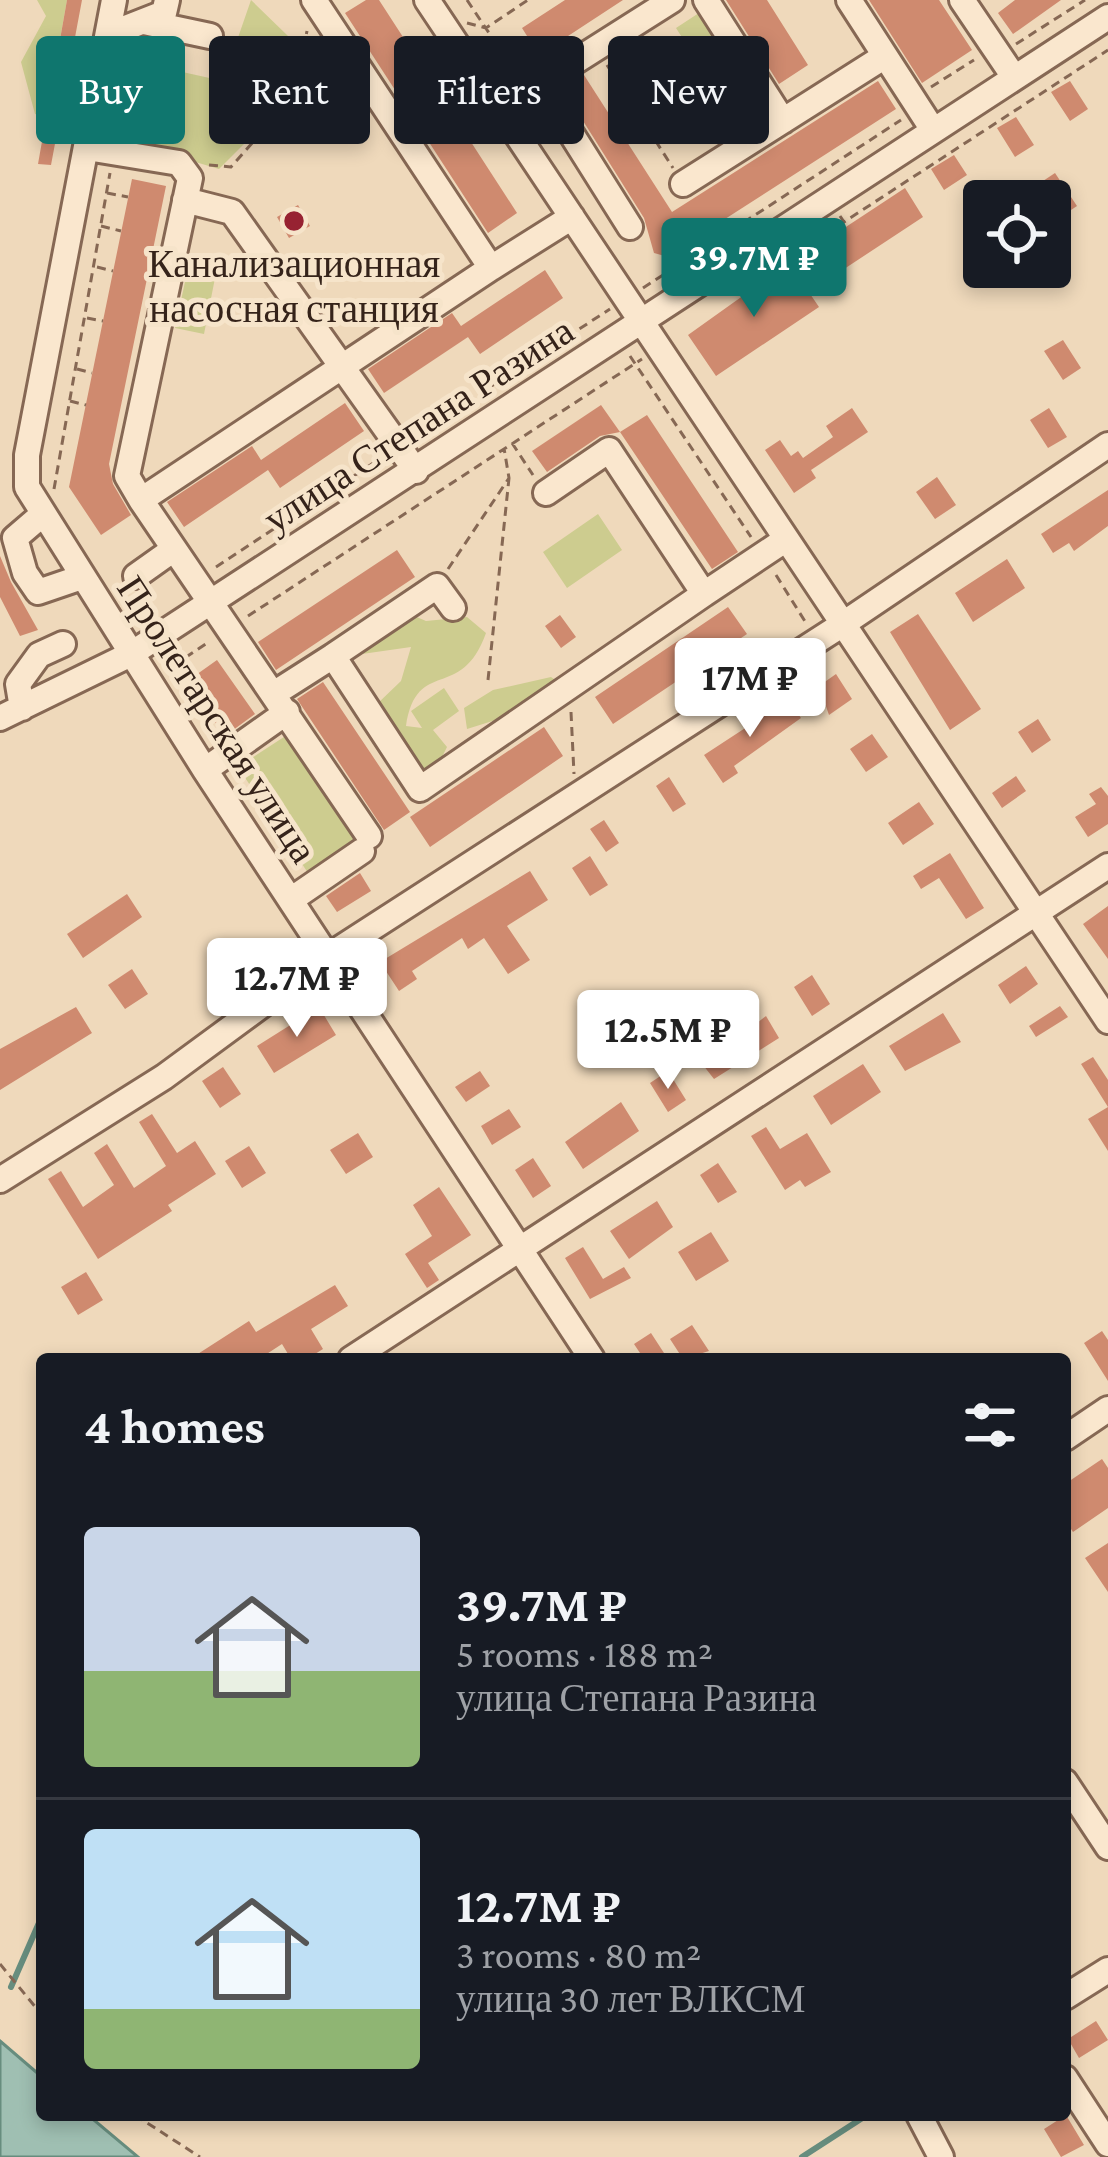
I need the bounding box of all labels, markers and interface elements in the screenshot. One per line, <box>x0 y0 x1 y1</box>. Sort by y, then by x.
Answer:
chip: Buy <box>36 36 185 144</box>
chip: Rent <box>209 36 370 144</box>
chip: Filters <box>394 36 584 144</box>
chip: New <box>608 36 769 144</box>
map controls <box>963 180 1071 288</box>
button: locate <box>963 180 1071 288</box>
marker: Канализационная насосная станция <box>281 208 307 234</box>
pin: 39.7M ₽ <box>643 218 865 320</box>
text: 39.7M ₽ <box>688 235 820 278</box>
place label: Канализационная насосная станция <box>148 242 440 330</box>
street label: улица Степана Разина <box>255 308 582 541</box>
street label: Пролетарская улица <box>108 568 326 871</box>
pin: 17M ₽ <box>666 638 834 740</box>
text: 17M ₽ <box>702 655 798 698</box>
pin: 12.7M ₽ <box>186 938 408 1040</box>
text: 12.7M ₽ <box>234 955 360 998</box>
pin: 12.5M ₽ <box>557 990 779 1092</box>
text: 12.5M ₽ <box>604 1007 732 1050</box>
icon: filters <box>957 1392 1023 1458</box>
text: 4 homes <box>84 1397 265 1454</box>
icon: home <box>180 1575 324 1719</box>
text: 39.7M ₽ <box>456 1575 627 1632</box>
text: 5 rooms · 188 m² <box>456 1632 713 1675</box>
text: улица Степана Разина <box>456 1676 817 1719</box>
text: 12.7M ₽ <box>456 1876 621 1933</box>
icon: home <box>180 1877 324 2021</box>
text: 3 rooms · 80 m² <box>456 1933 701 1976</box>
text: улица 30 лет ВЛКСМ <box>456 1977 805 2020</box>

